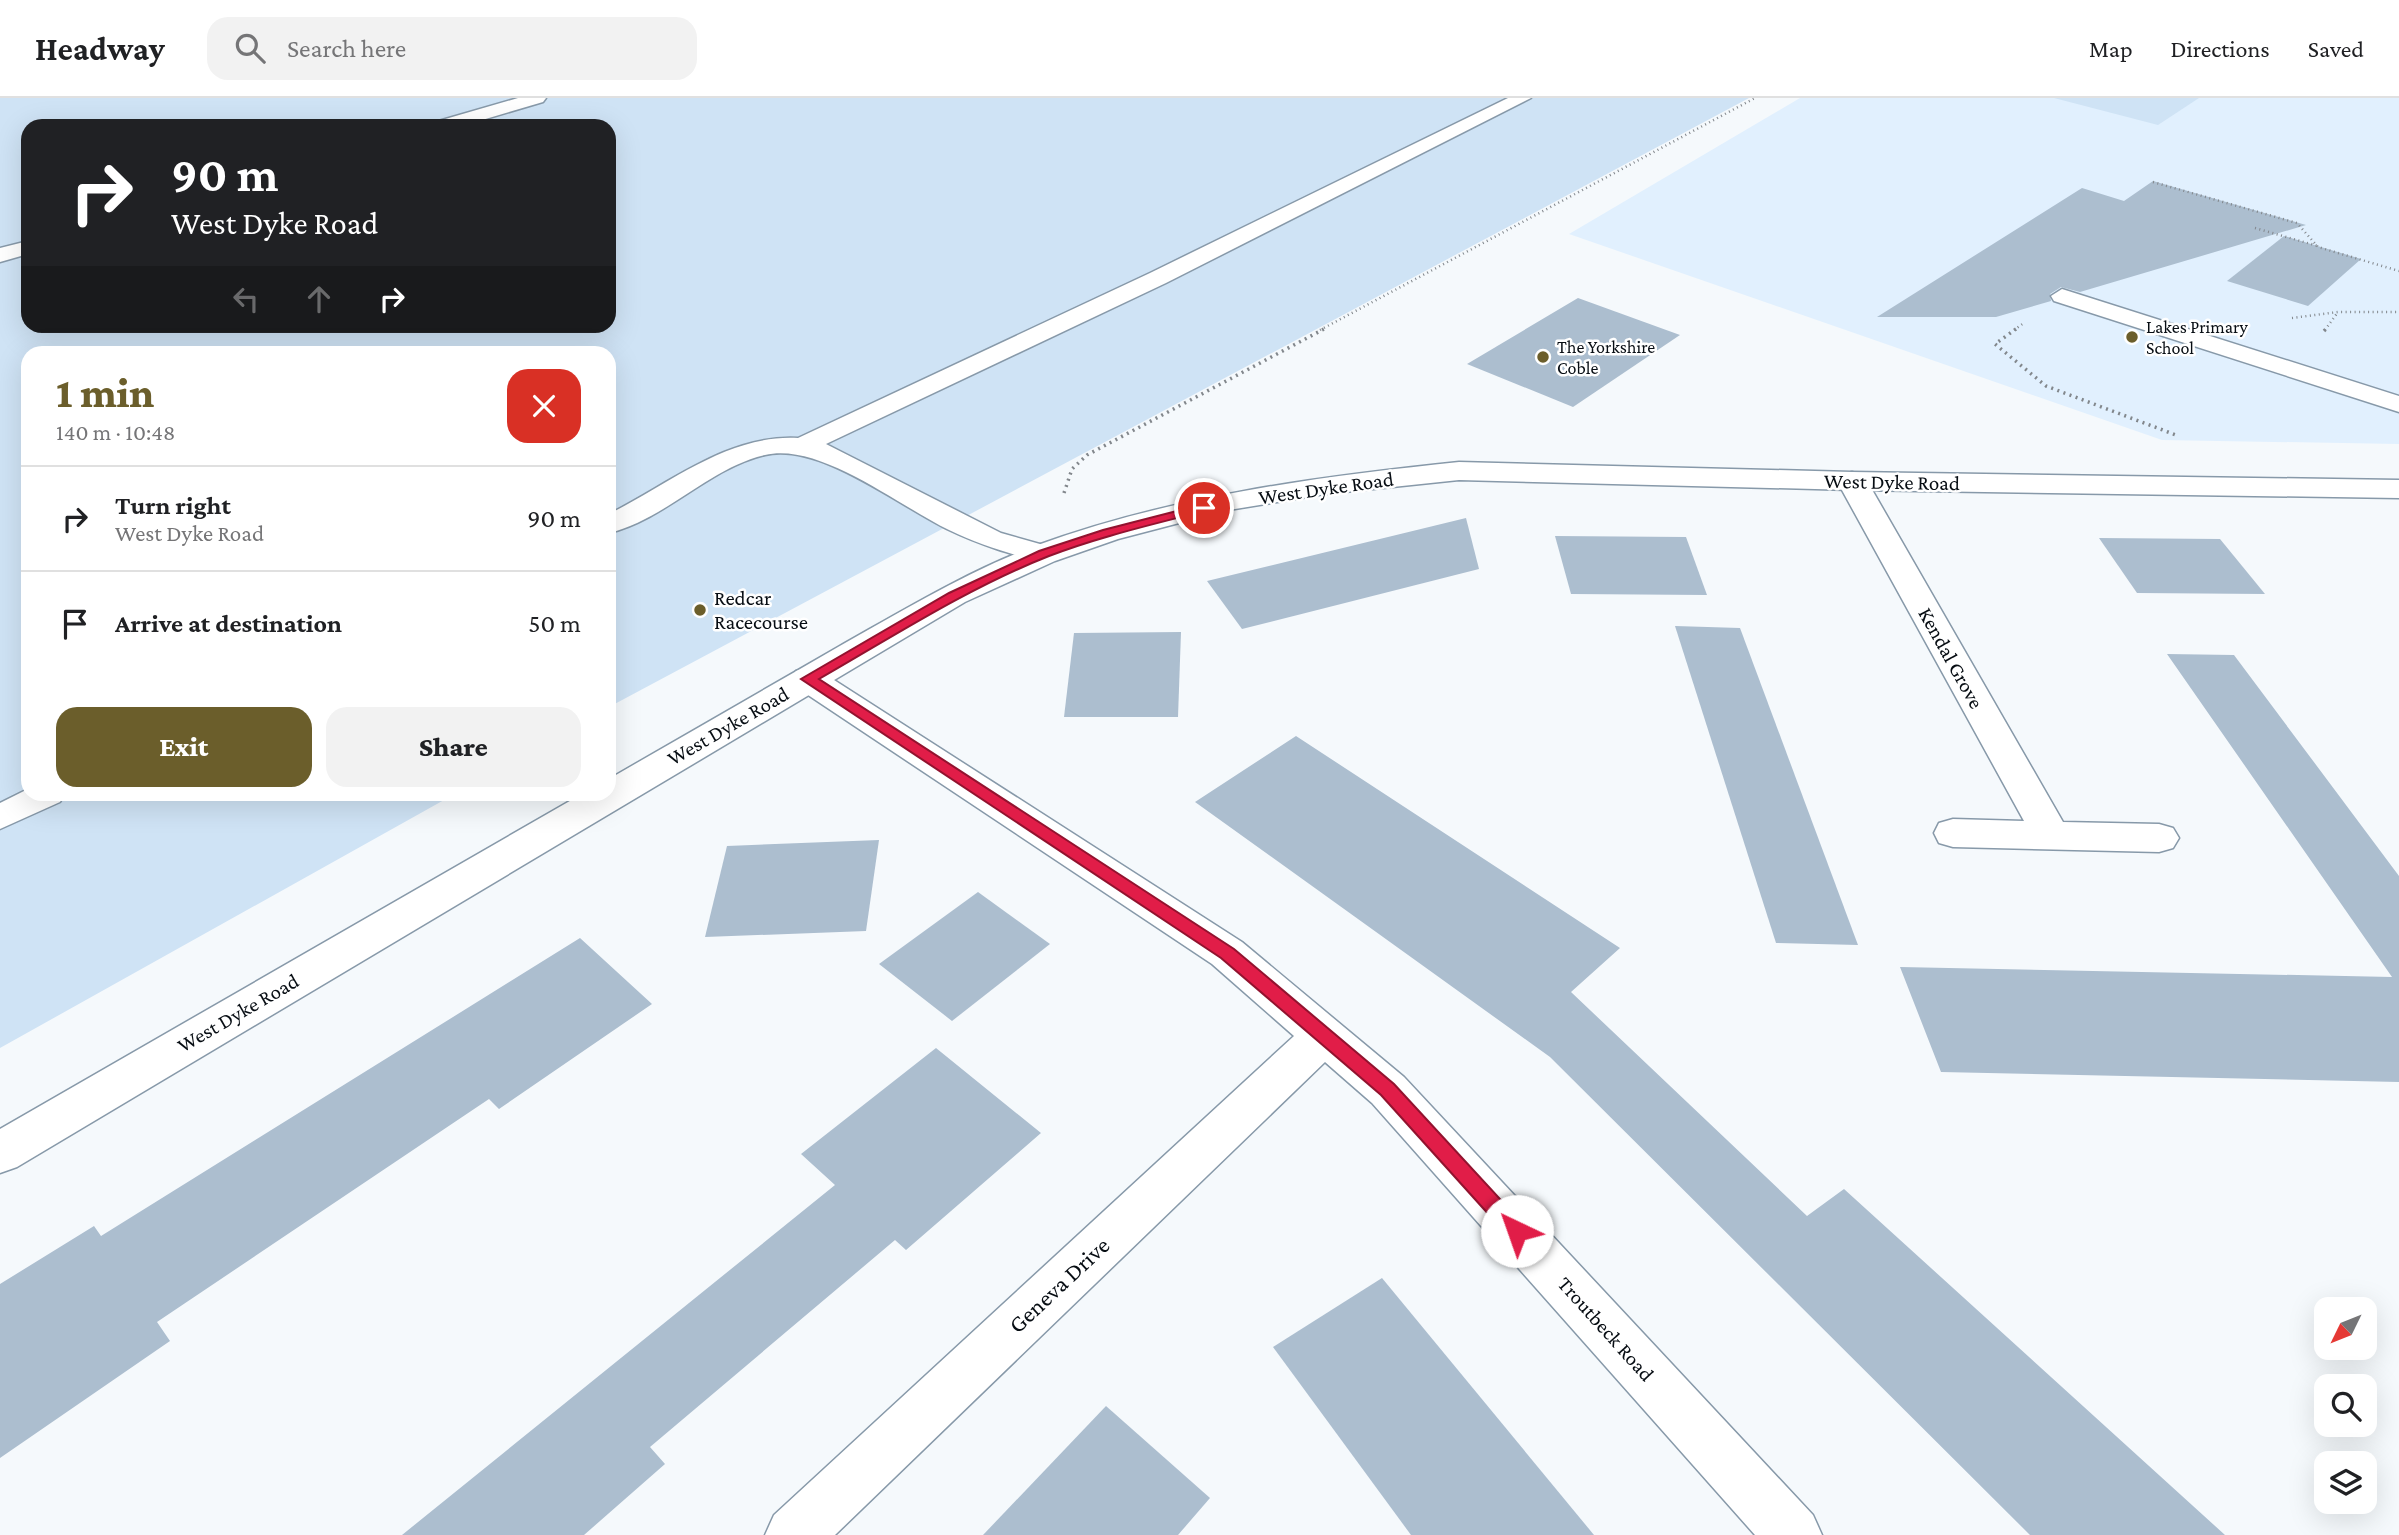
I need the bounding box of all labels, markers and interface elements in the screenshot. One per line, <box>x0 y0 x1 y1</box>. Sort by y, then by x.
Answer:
search box <box>207 17 697 80</box>
icon: search <box>231 29 269 67</box>
text: Headway <box>35 30 165 67</box>
text: Search here <box>287 34 406 63</box>
text: Map <box>2089 35 2133 62</box>
text: Directions <box>2171 35 2270 62</box>
text: Saved <box>2308 35 2364 62</box>
icon: right <box>56 147 147 238</box>
text: 90 m <box>171 147 278 202</box>
text: West Dyke Road <box>171 205 378 241</box>
icon: left <box>227 280 265 318</box>
icon: ahead <box>300 280 338 318</box>
icon: right <box>373 280 411 318</box>
place label: Lakes Primary School <box>2146 317 2249 358</box>
marker: Lakes Primary School <box>2124 329 2140 345</box>
place label: The Yorkshire Coble <box>1557 337 1655 378</box>
marker: The Yorkshire Coble <box>1535 349 1551 365</box>
text: 1 min <box>56 369 154 416</box>
button: close <box>507 369 581 443</box>
text: 140 m · 10:48 <box>56 419 175 445</box>
street label: West Dyke Road <box>1257 467 1395 509</box>
street label: West Dyke Road <box>1824 469 1960 495</box>
pin <box>1174 478 1234 538</box>
icon: arrive <box>1185 489 1223 527</box>
text: Turn right <box>115 491 231 520</box>
icon: right <box>56 500 94 538</box>
text: 90 m <box>527 504 581 533</box>
text: West Dyke Road <box>115 520 264 546</box>
place label: Redcar Racecourse <box>714 586 808 634</box>
marker: Redcar Racecourse <box>692 602 708 618</box>
street label: Kendal Grove <box>1913 603 1989 713</box>
icon: arrive <box>56 605 94 643</box>
text: Arrive at destination <box>115 609 342 638</box>
text: 50 m <box>528 609 581 638</box>
street label: West Dyke Road <box>663 682 793 770</box>
button: Exit <box>56 707 312 787</box>
button: Share <box>326 707 581 787</box>
street label: West Dyke Road <box>173 969 303 1057</box>
position arrow <box>1480 1194 1554 1268</box>
street label: Geneva Drive <box>1003 1231 1115 1338</box>
street label: Troutbeck Road <box>1553 1272 1659 1386</box>
north arrow <box>2314 1297 2376 1360</box>
map controls <box>2314 1297 2377 1514</box>
button: search <box>2314 1374 2377 1437</box>
button: layers <box>2314 1451 2377 1514</box>

